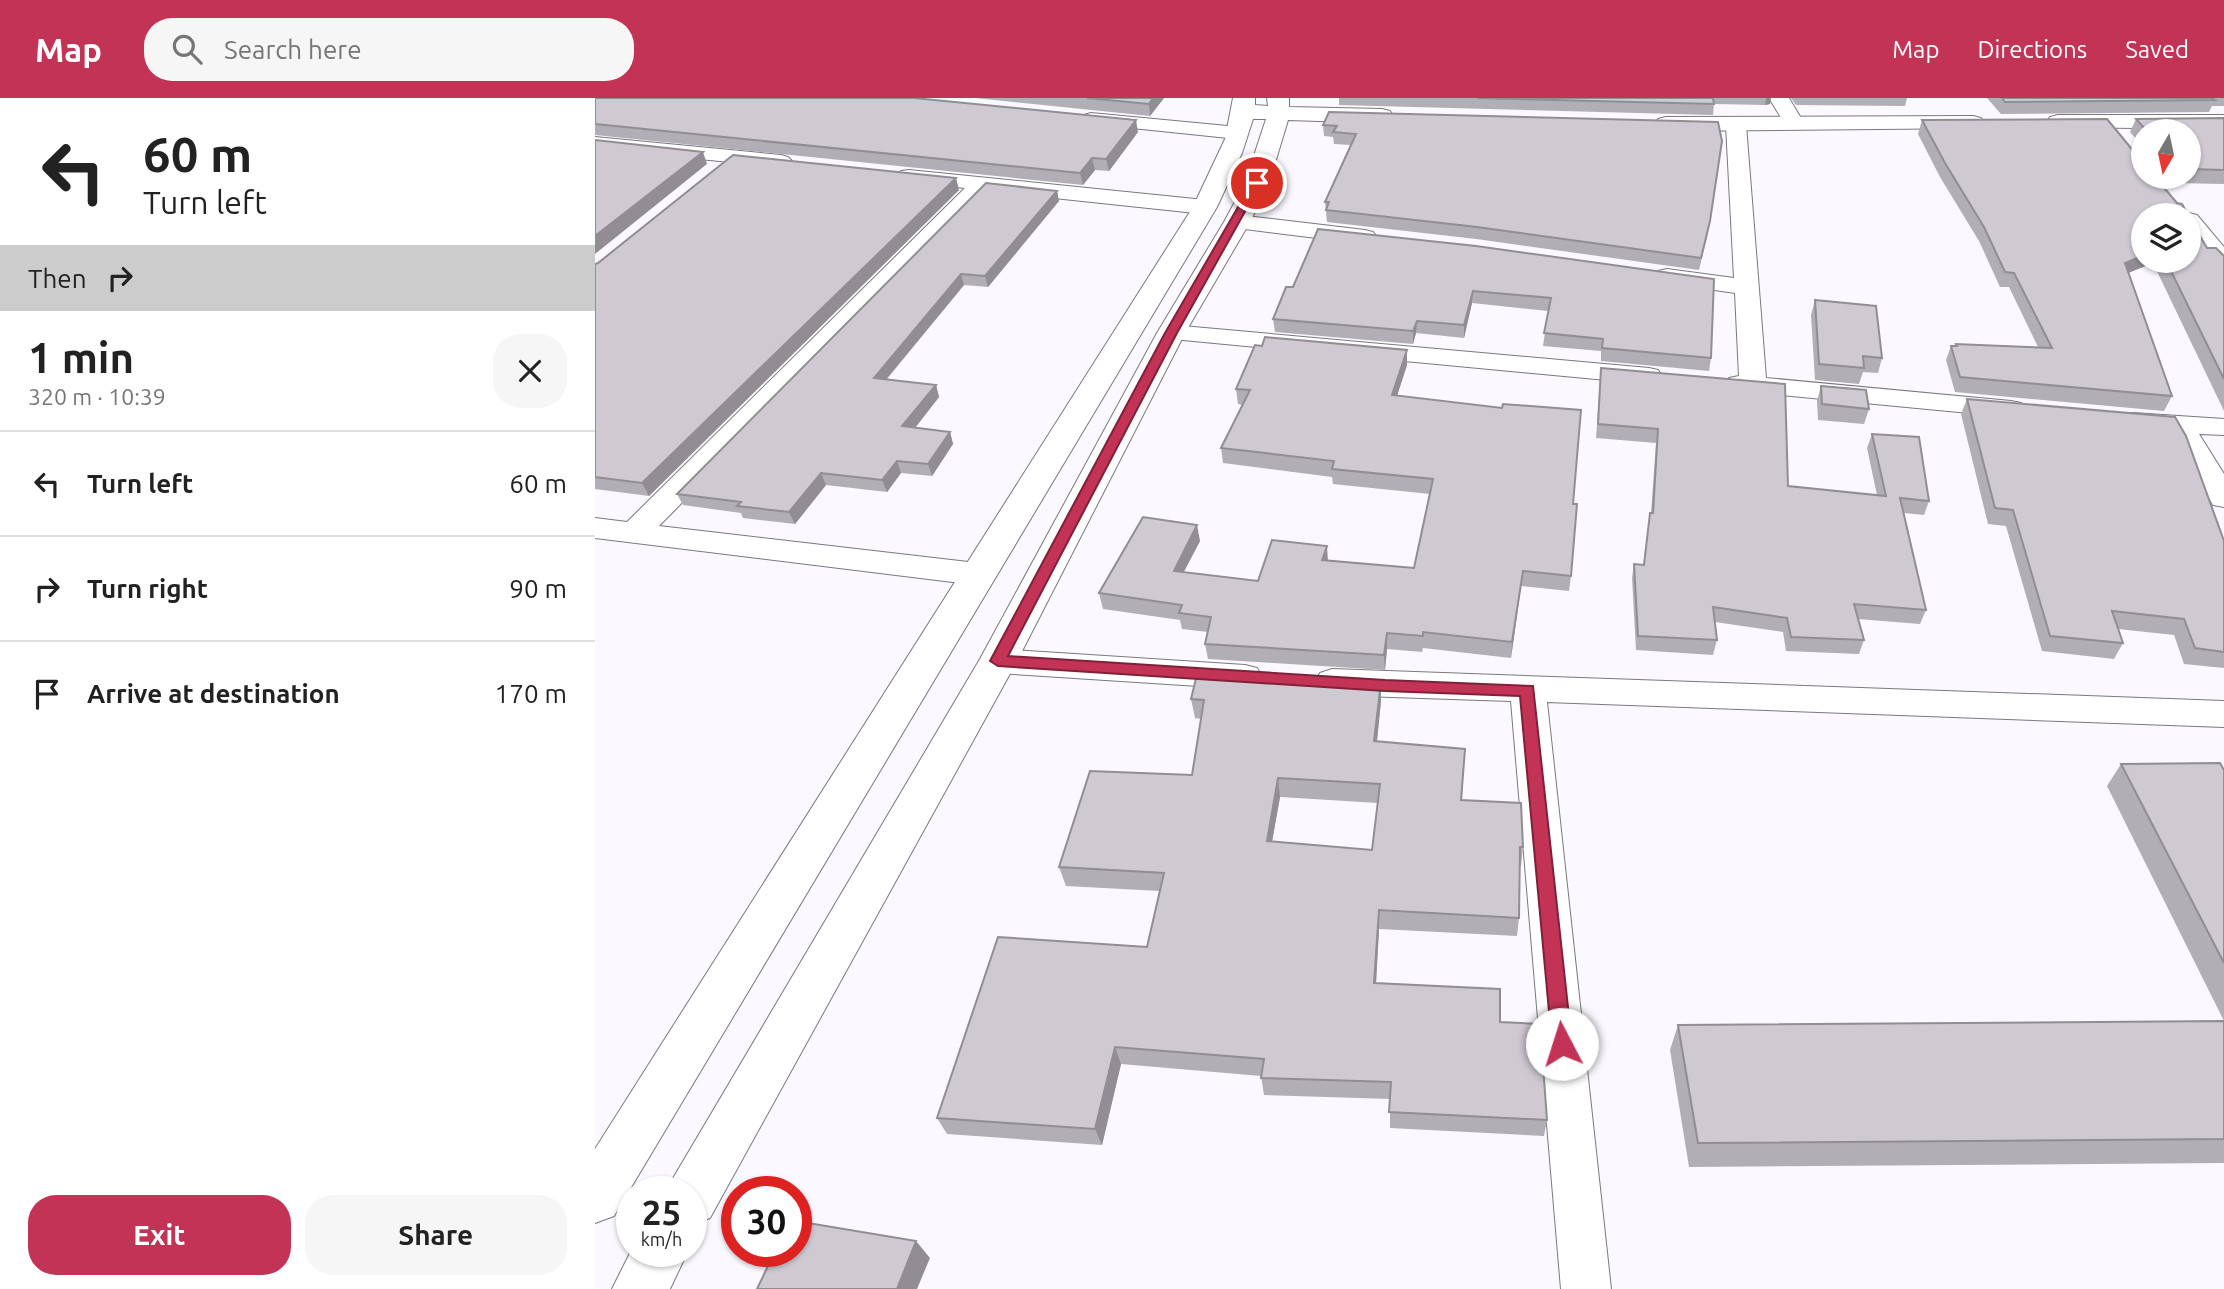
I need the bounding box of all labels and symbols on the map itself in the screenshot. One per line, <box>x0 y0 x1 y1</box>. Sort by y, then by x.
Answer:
north arrow <box>2131 119 2201 189</box>
pin <box>1227 153 1287 213</box>
position arrow <box>1525 1007 1599 1081</box>
speed limit sign: 30 <box>721 1176 812 1267</box>

